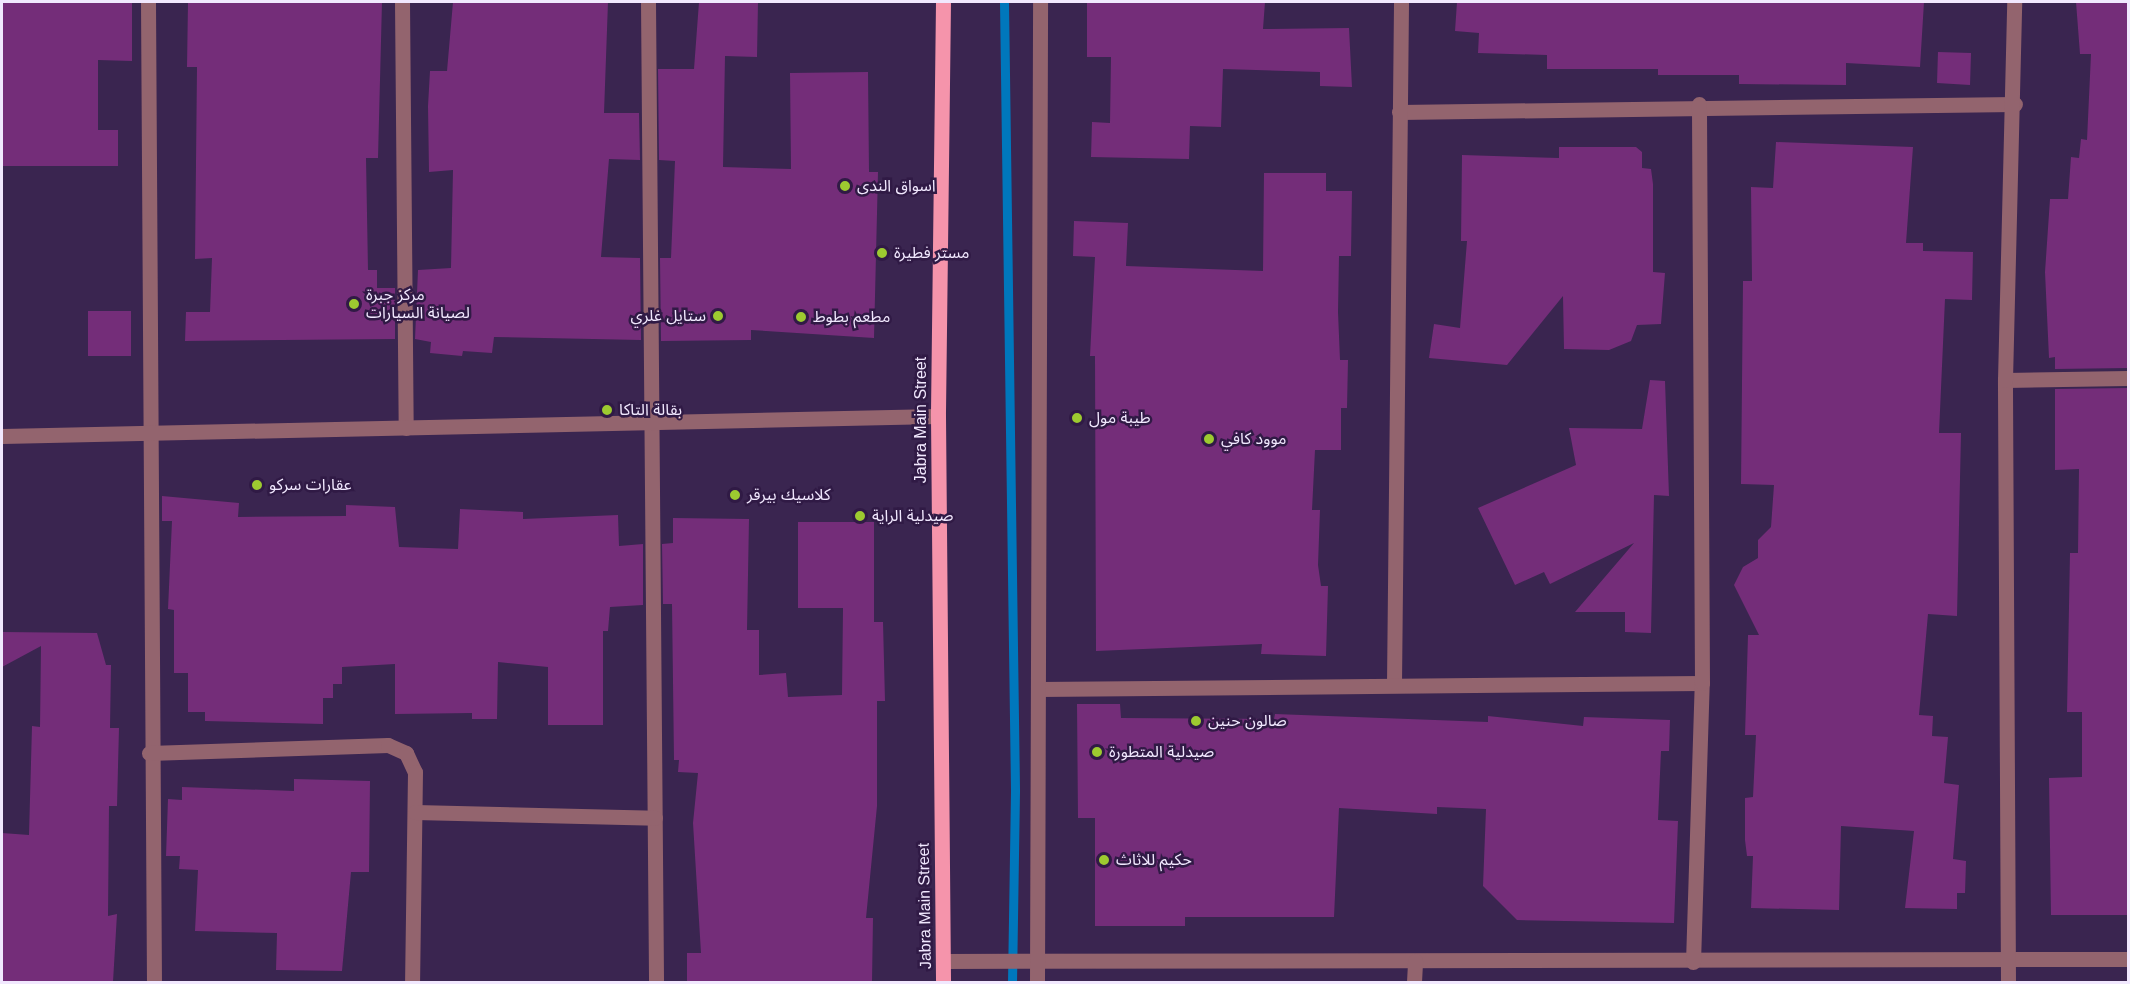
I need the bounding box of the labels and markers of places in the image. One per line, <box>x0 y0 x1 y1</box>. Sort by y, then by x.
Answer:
place label: اسواق الندى <box>857 176 936 196</box>
marker: اسواق الندى <box>838 179 852 193</box>
place label: مستر فطيرة <box>894 243 969 263</box>
marker: مستر فطيرة <box>875 246 889 260</box>
place label: مركز جبرة لصيانة السيارات <box>366 285 470 323</box>
marker: مركز جبرة لصيانة السيارات <box>347 297 361 311</box>
place label: ستايل غلري <box>631 306 706 326</box>
place label: مطعم بطوط <box>813 307 890 327</box>
marker: ستايل غلري <box>711 309 725 323</box>
marker: مطعم بطوط <box>794 310 808 324</box>
place label: بقالة التاكا <box>619 400 682 420</box>
marker: بقالة التاكا <box>600 403 614 417</box>
place label: طيبة مول <box>1089 408 1151 428</box>
marker: طيبة مول <box>1070 411 1084 425</box>
place label: موود كافي <box>1221 429 1286 449</box>
marker: موود كافي <box>1202 432 1216 446</box>
place label: عقارات سركو <box>269 475 352 495</box>
marker: عقارات سركو <box>250 478 264 492</box>
place label: كلاسيك بيرقر <box>747 485 831 505</box>
marker: كلاسيك بيرقر <box>728 488 742 502</box>
place label: صيدلية الراية <box>872 506 954 526</box>
marker: صيدلية الراية <box>853 509 867 523</box>
place label: صالون حنين <box>1208 711 1287 731</box>
marker: صالون حنين <box>1189 714 1203 728</box>
place label: صيدلية المتطورة <box>1109 742 1214 762</box>
marker: صيدلية المتطورة <box>1090 745 1104 759</box>
place label: حكيم للاثاث <box>1116 850 1192 870</box>
marker: حكيم للاثاث <box>1097 853 1111 867</box>

